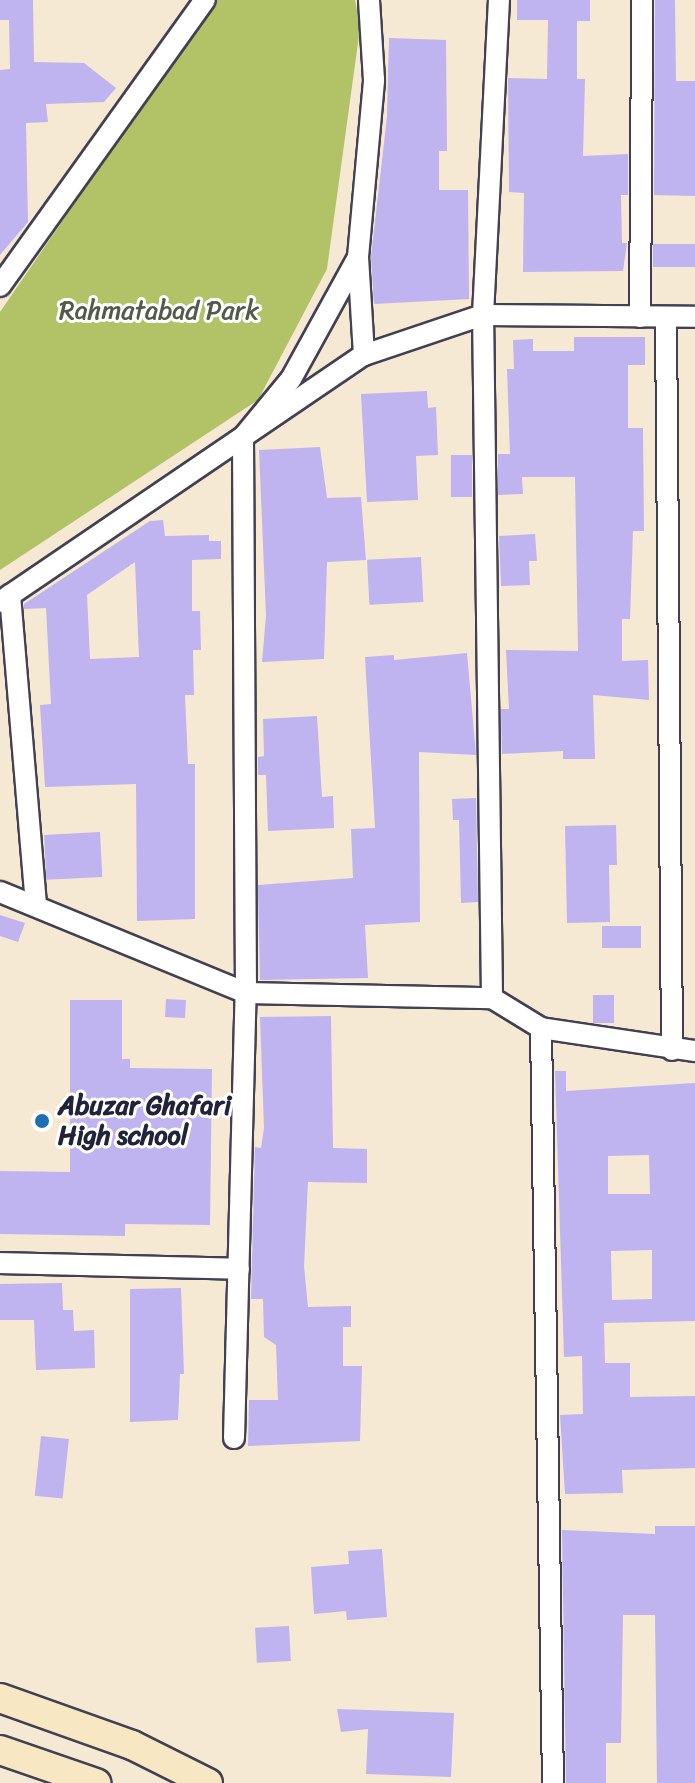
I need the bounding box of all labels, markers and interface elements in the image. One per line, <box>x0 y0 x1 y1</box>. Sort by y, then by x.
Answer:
park label: Rahmatabad Park <box>59 295 259 327</box>
place label: Abuzar Ghafari High school <box>58 1090 231 1152</box>
marker: Abuzar Ghafari High school <box>33 1112 51 1130</box>

